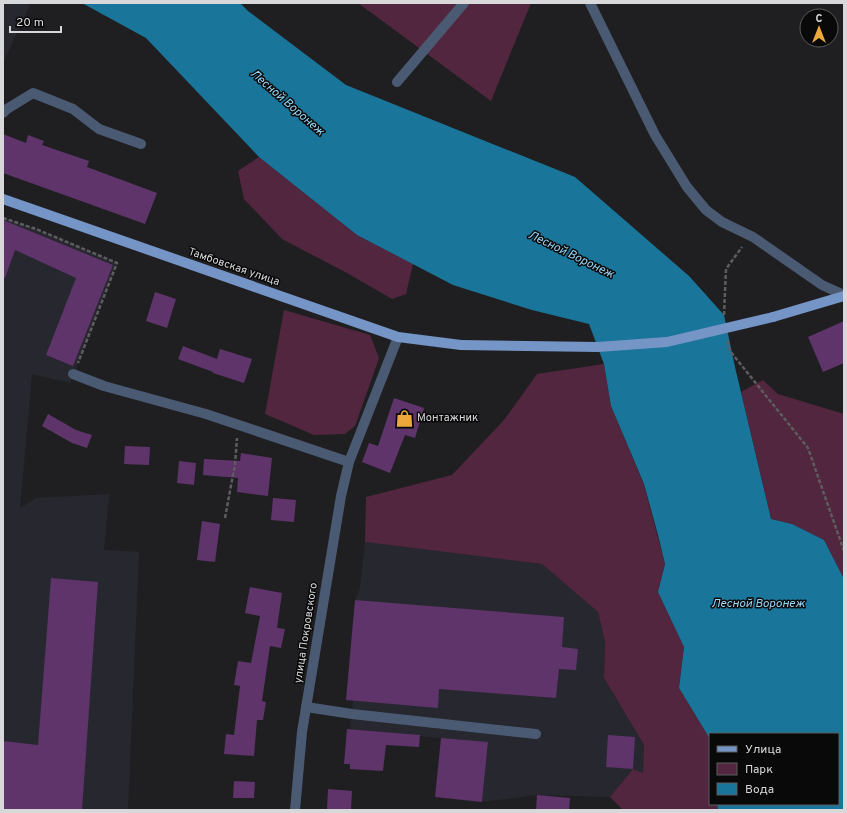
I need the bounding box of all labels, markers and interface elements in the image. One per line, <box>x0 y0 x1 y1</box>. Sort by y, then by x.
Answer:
scale bar <box>10 8 61 34</box>
north arrow <box>799 8 839 48</box>
text: С <box>815 12 823 26</box>
text: 20 m <box>16 15 44 31</box>
water label: Лесной Воронеж <box>246 66 328 140</box>
water label: Лесной Воронеж <box>525 227 618 283</box>
street label: Тамбовская улица <box>186 245 282 289</box>
shop icon: Монтажник <box>394 408 414 428</box>
place label: Монтажник <box>417 411 478 425</box>
street label: улица Покровского <box>291 582 321 684</box>
water label: Лесной Воронеж <box>711 596 806 612</box>
legend <box>709 733 839 805</box>
text: Улица <box>745 742 781 758</box>
text: Парк <box>745 762 773 778</box>
text: Вода <box>745 782 774 798</box>

